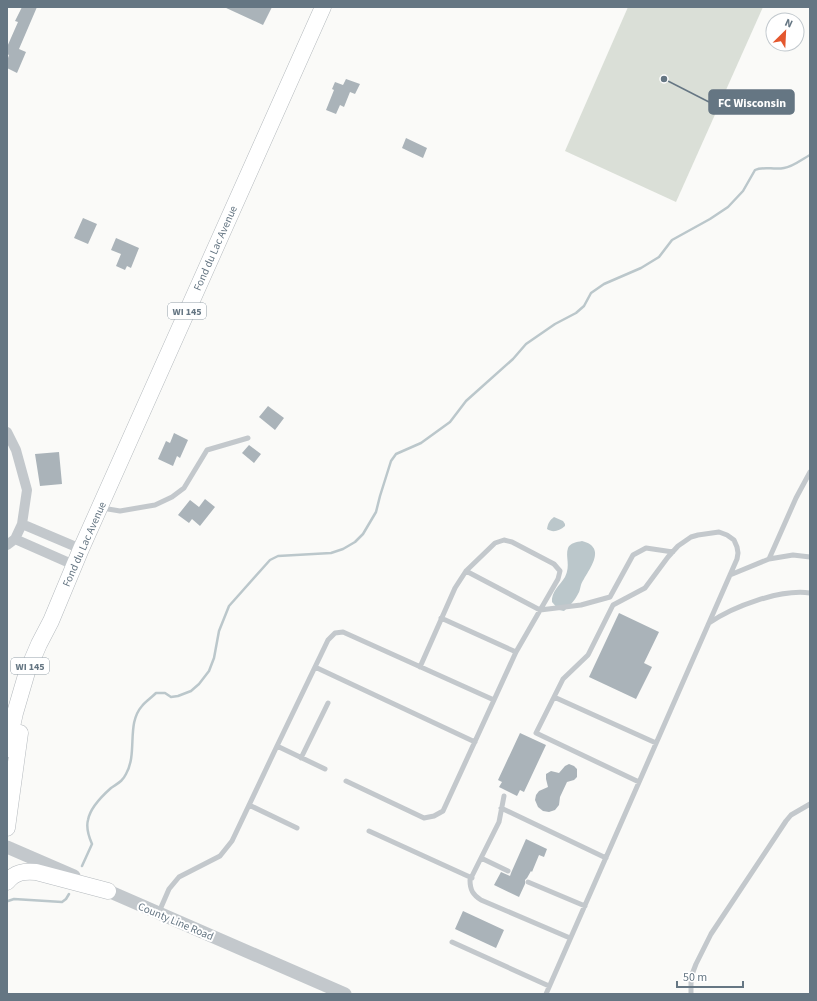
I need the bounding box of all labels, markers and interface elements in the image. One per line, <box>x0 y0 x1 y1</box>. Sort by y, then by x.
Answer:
north arrow <box>765 12 805 52</box>
text: N <box>782 15 795 32</box>
callout: FC Wisconsin <box>709 90 794 114</box>
text: FC Wisconsin <box>718 95 786 112</box>
street label: Fond du Lac Avenue <box>190 203 241 293</box>
road number: WI 145 <box>168 303 206 319</box>
street label: Fond du Lac Avenue <box>59 499 110 589</box>
road number: WI 145 <box>11 658 49 674</box>
street label: County Line Road <box>136 899 216 944</box>
scale bar <box>677 963 743 989</box>
text: 50 m <box>683 969 707 986</box>

